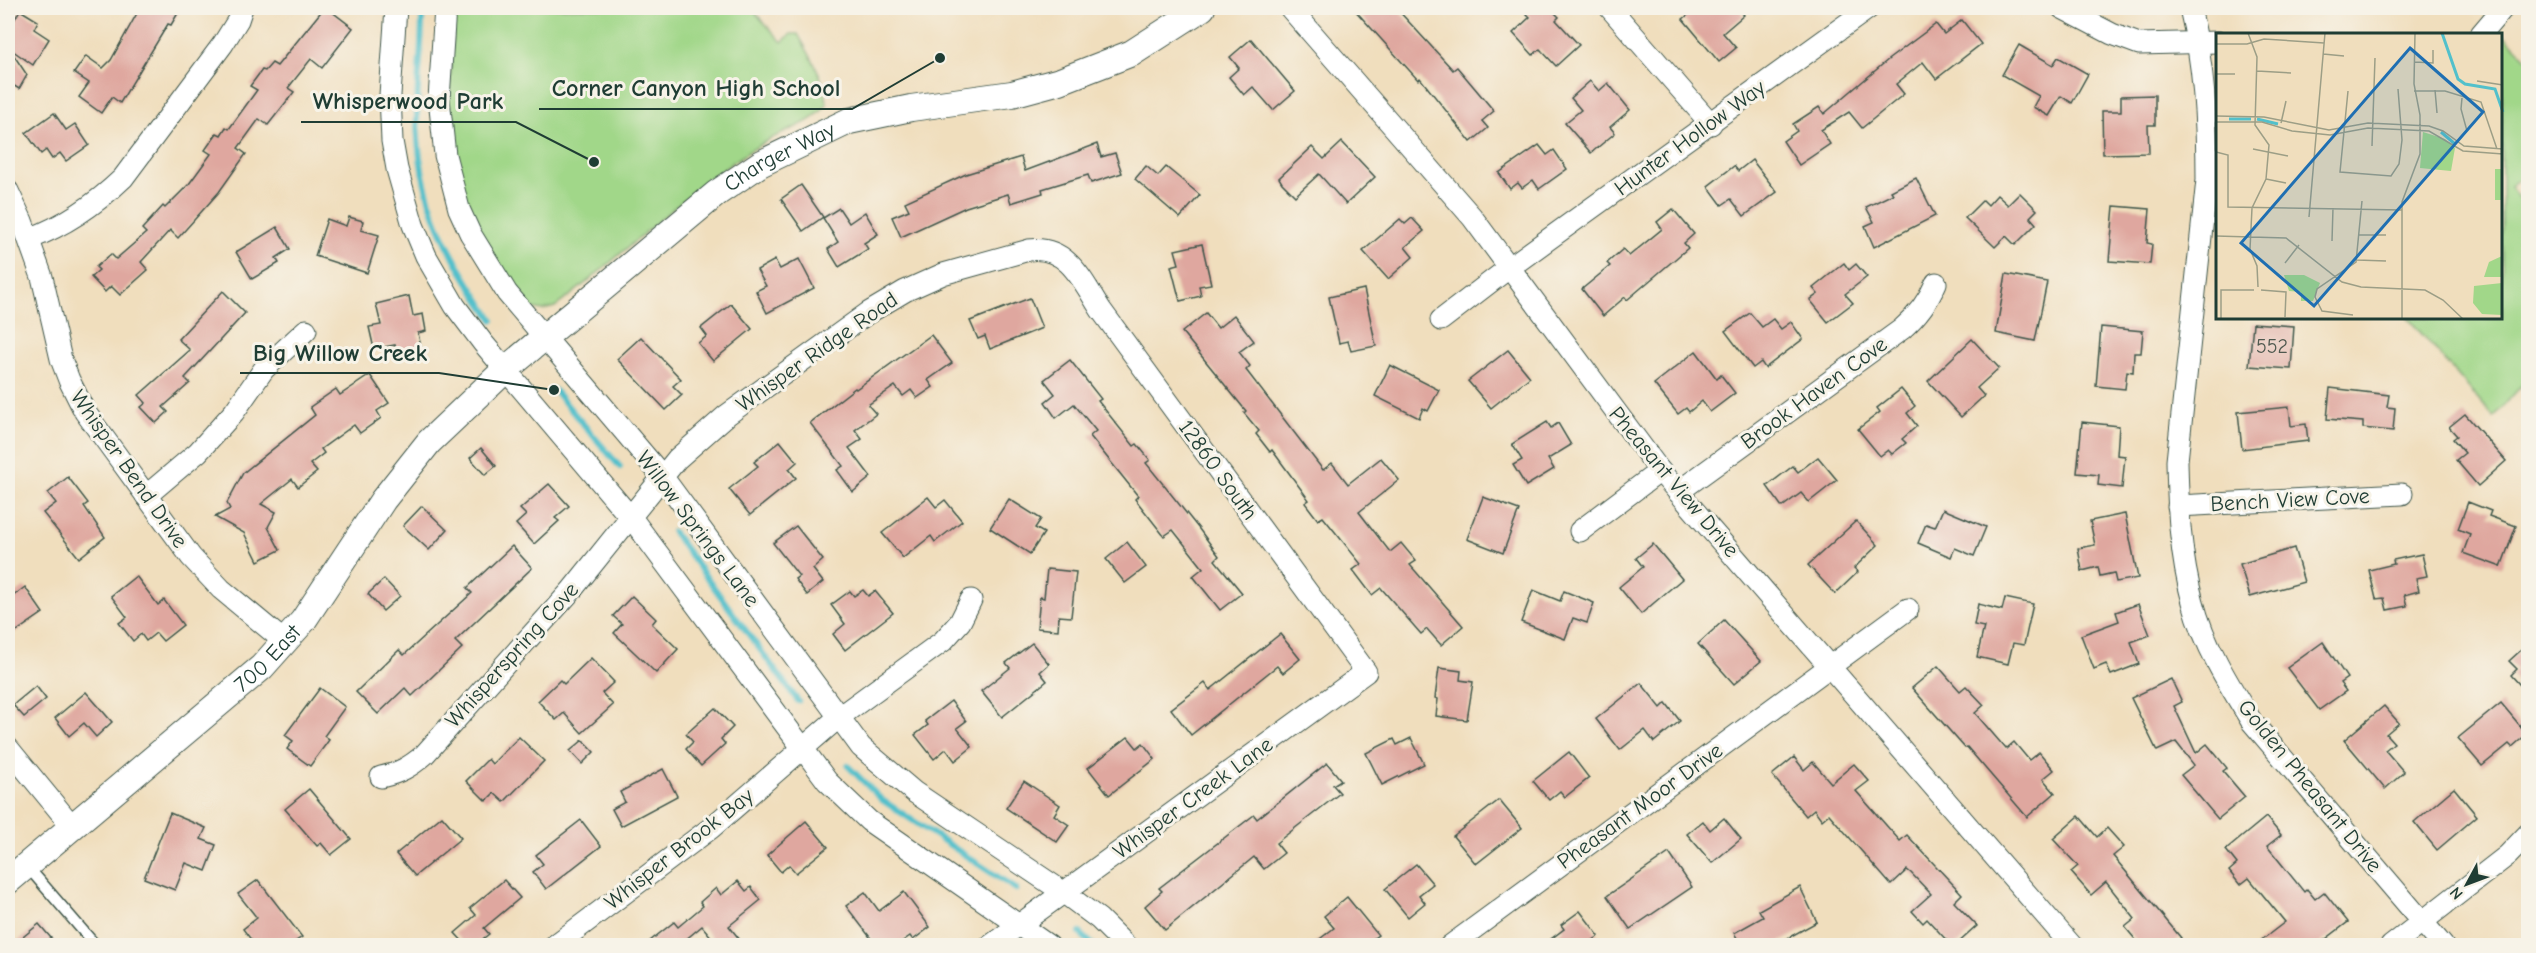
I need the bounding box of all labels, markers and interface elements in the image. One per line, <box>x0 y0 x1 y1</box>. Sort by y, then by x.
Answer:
inset map <box>2216 33 2503 320</box>
callout: Corner Canyon High School <box>539 67 852 109</box>
text: Corner Canyon High School <box>552 74 840 102</box>
street label: Hunter Hollow Way <box>1610 74 1771 201</box>
callout: Whisperwood Park <box>301 80 516 122</box>
text: Whisperwood Park <box>313 87 504 115</box>
street label: Charger Way <box>719 117 839 198</box>
street label: Whisper Ridge Road <box>731 287 903 417</box>
callout: Big Willow Creek <box>240 331 439 373</box>
street label: Brook Haven Cove <box>1736 331 1892 455</box>
house number: 552 <box>2256 335 2288 358</box>
text: Big Willow Creek <box>253 339 427 367</box>
street label: Whisper Bend Drive <box>65 385 193 553</box>
street label: Pheasant View Drive <box>1603 401 1745 563</box>
street label: 12860 South <box>1173 415 1263 525</box>
street label: Willow Springs Lane <box>631 446 765 612</box>
street label: Bench View Cove <box>2210 483 2370 517</box>
street label: Whisperspring Cove <box>440 577 584 733</box>
street label: 700 East <box>229 619 307 698</box>
street label: Golden Pheasant Drive <box>2232 694 2388 878</box>
street label: Whisper Creek Lane <box>1108 731 1278 865</box>
street label: Pheasant Moor Drive <box>1552 737 1728 875</box>
street label: Whisper Brook Bay <box>599 783 759 915</box>
north arrow <box>2437 854 2497 914</box>
text: N <box>2446 883 2467 903</box>

